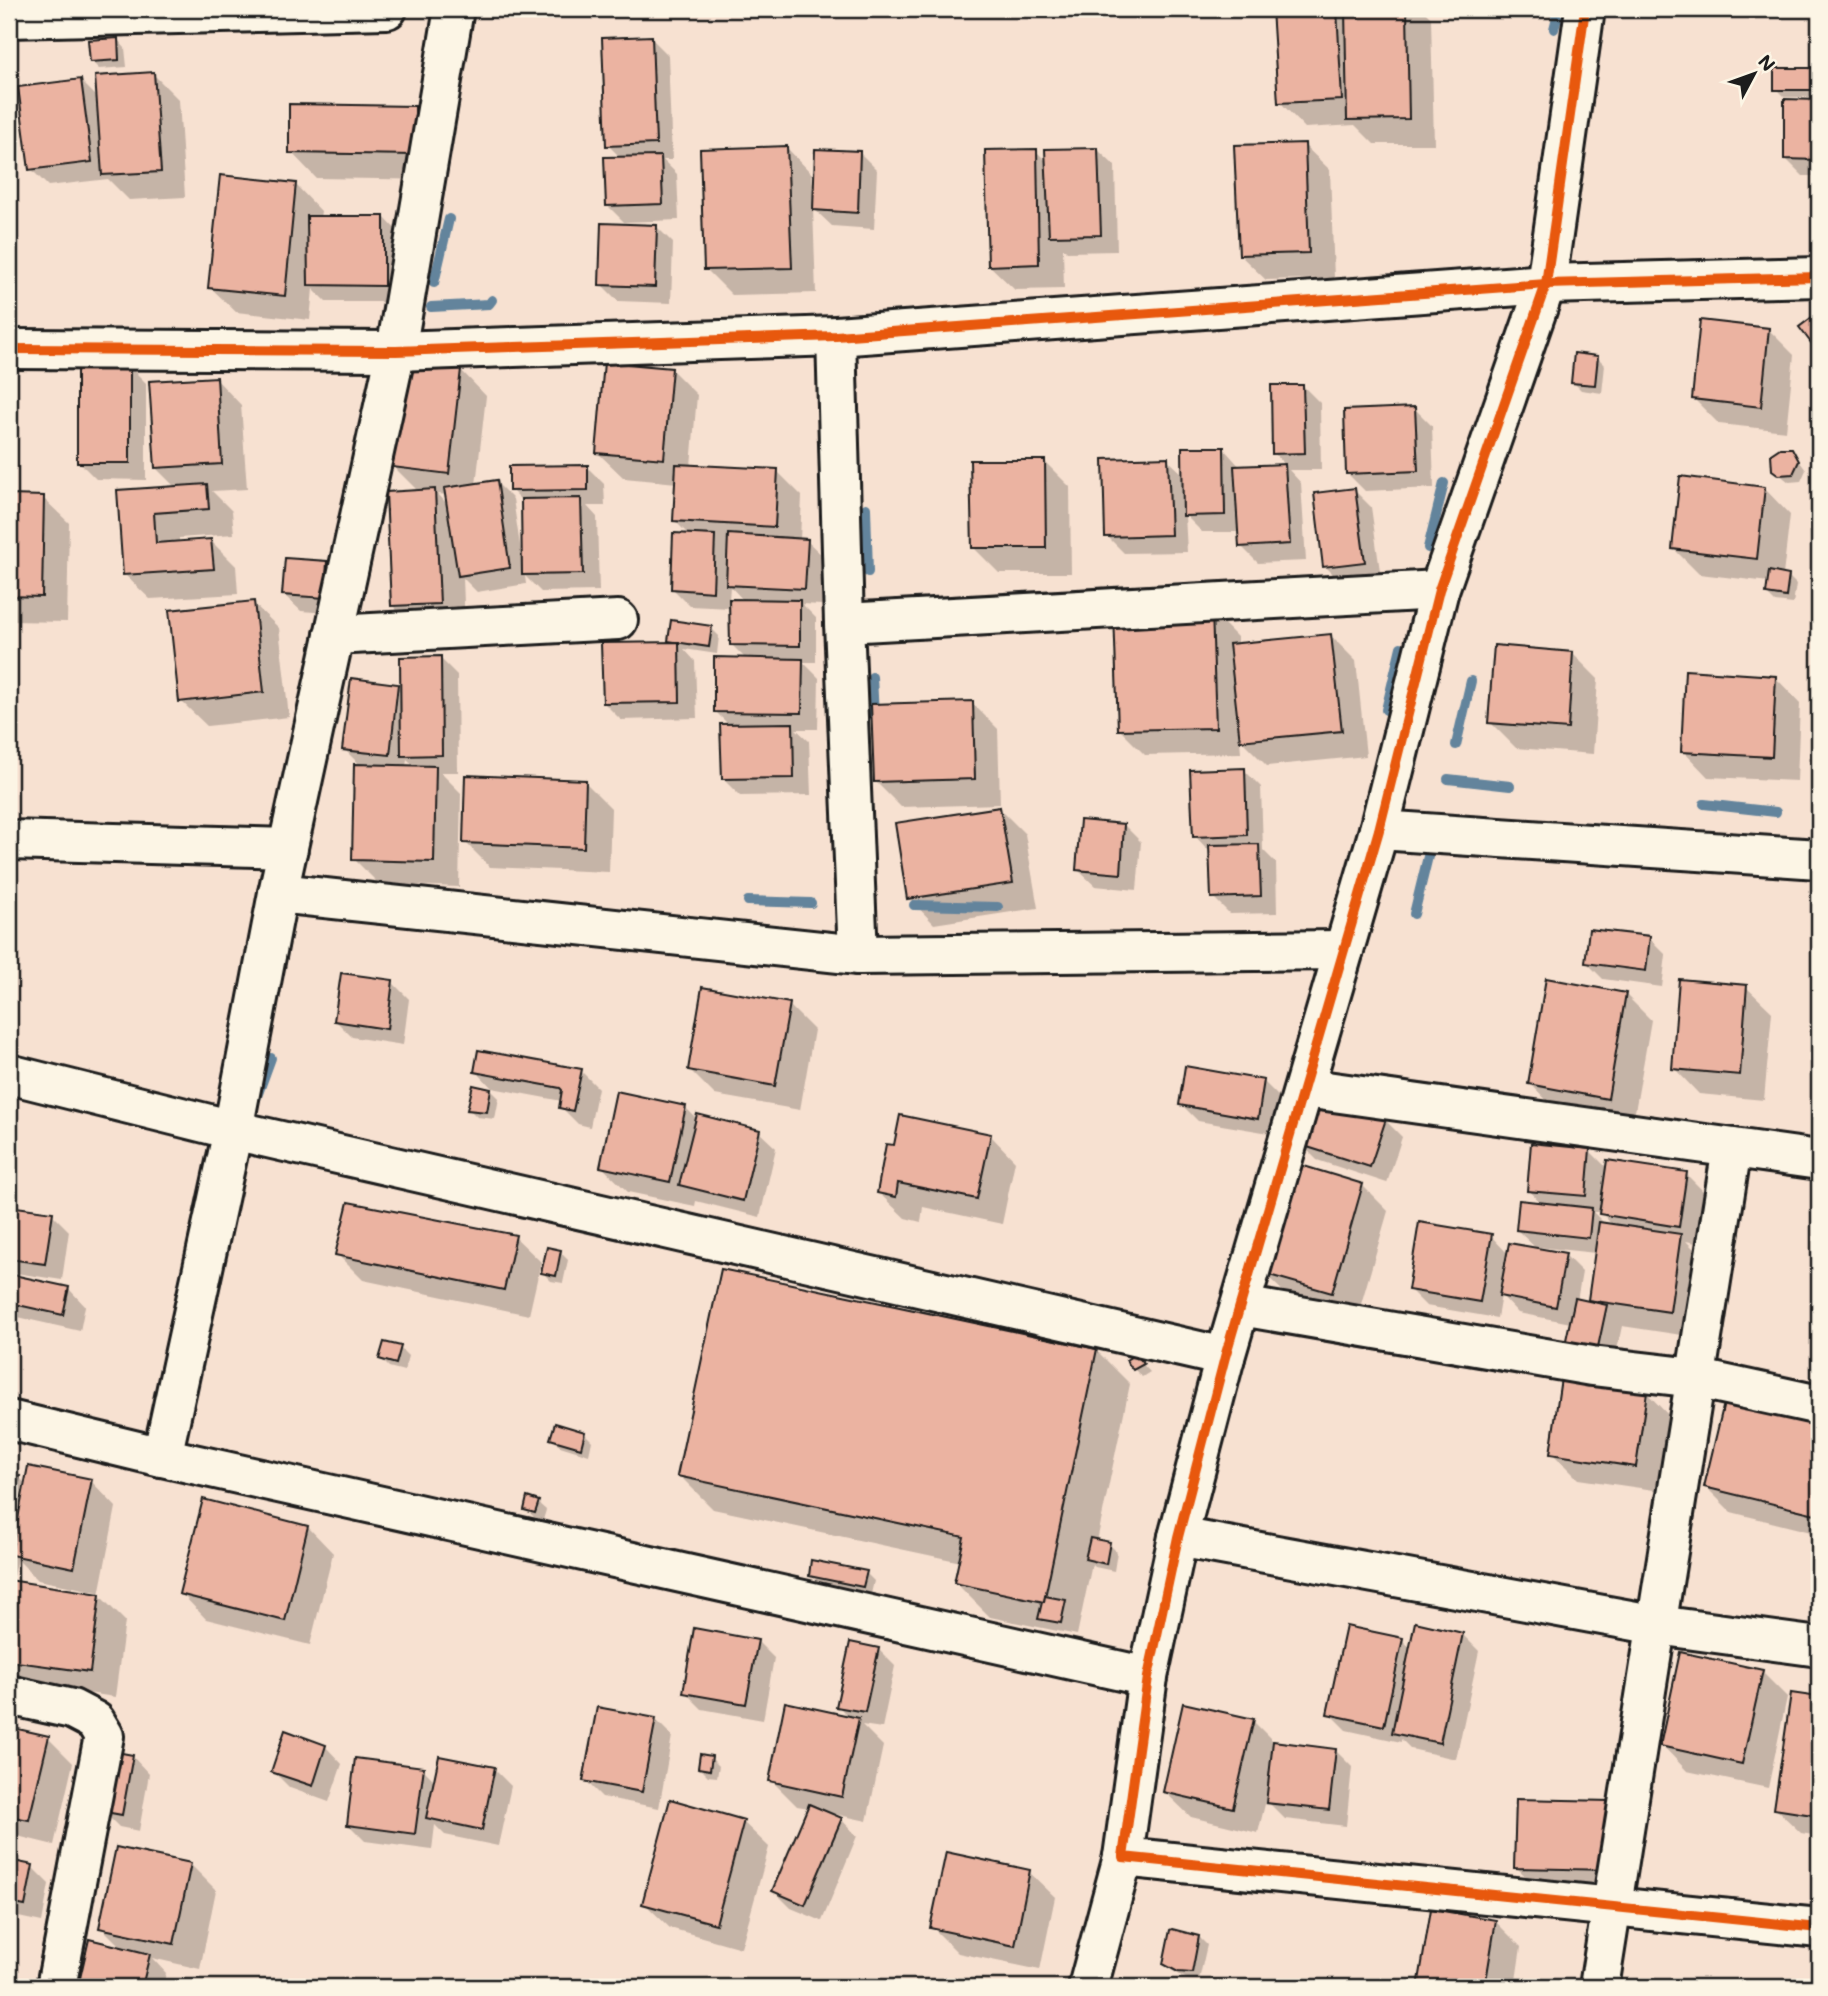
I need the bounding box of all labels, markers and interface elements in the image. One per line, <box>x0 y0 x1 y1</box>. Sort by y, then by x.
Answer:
north arrow <box>1720 38 1790 108</box>
text: N <box>1753 49 1781 76</box>

